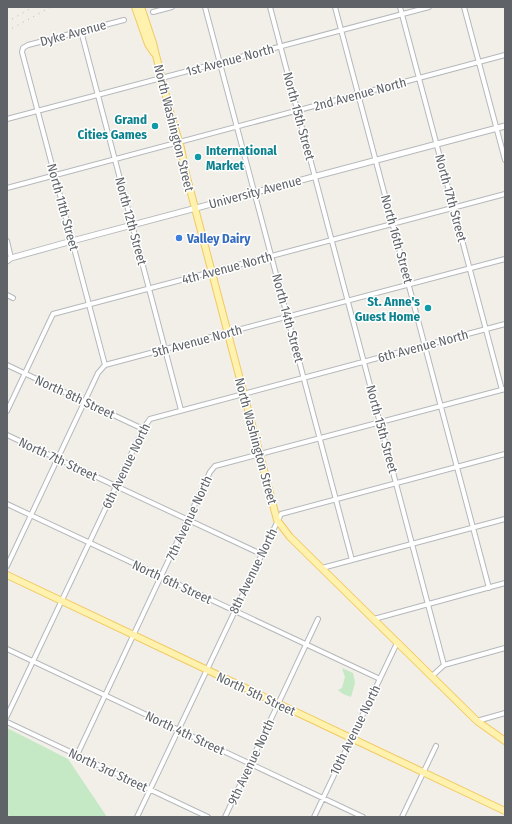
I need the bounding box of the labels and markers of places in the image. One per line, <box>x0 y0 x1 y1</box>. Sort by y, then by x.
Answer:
place label: Grand Cities Games <box>78 112 147 142</box>
marker: Grand Cities Games <box>150 121 160 131</box>
place label: International Market <box>206 143 277 173</box>
marker: International Market <box>193 152 203 162</box>
place label: Valley Dairy <box>186 231 251 246</box>
marker: Valley Dairy <box>174 233 184 243</box>
place label: St. Anne's Guest Home <box>355 294 420 324</box>
marker: St. Anne's Guest Home <box>423 303 433 313</box>

